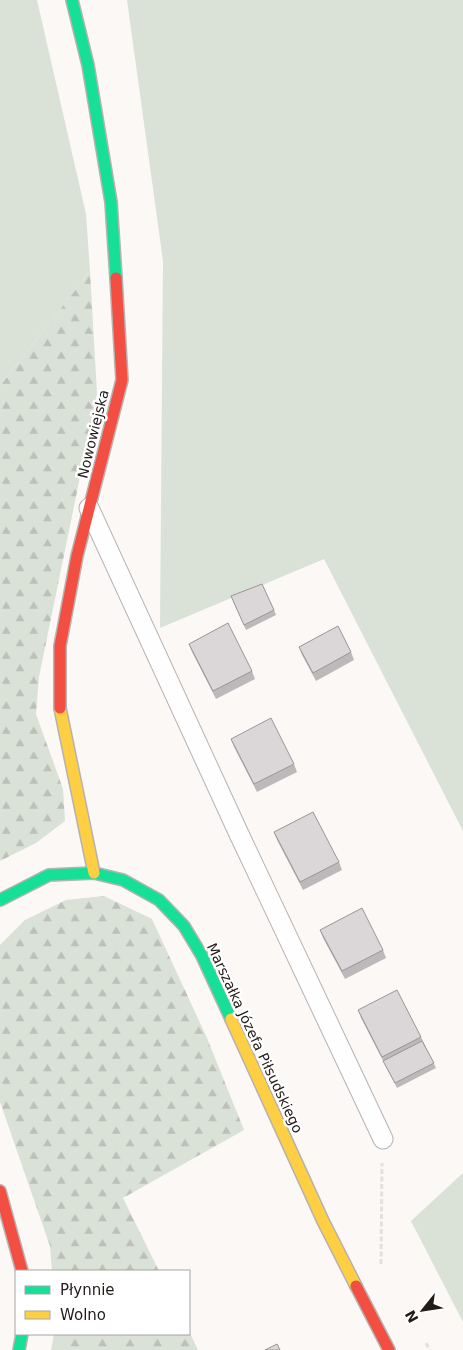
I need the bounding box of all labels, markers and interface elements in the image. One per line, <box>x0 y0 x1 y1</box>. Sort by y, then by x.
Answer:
street label: Nowowiejska <box>74 388 112 480</box>
street label: Marszałka Józefa Piłsudskiego <box>204 941 306 1135</box>
legend <box>15 1270 190 1335</box>
text: Płynnie <box>60 1281 115 1299</box>
north arrow <box>398 1285 448 1335</box>
text: Wolno <box>60 1306 106 1324</box>
text: N <box>402 1307 422 1326</box>

